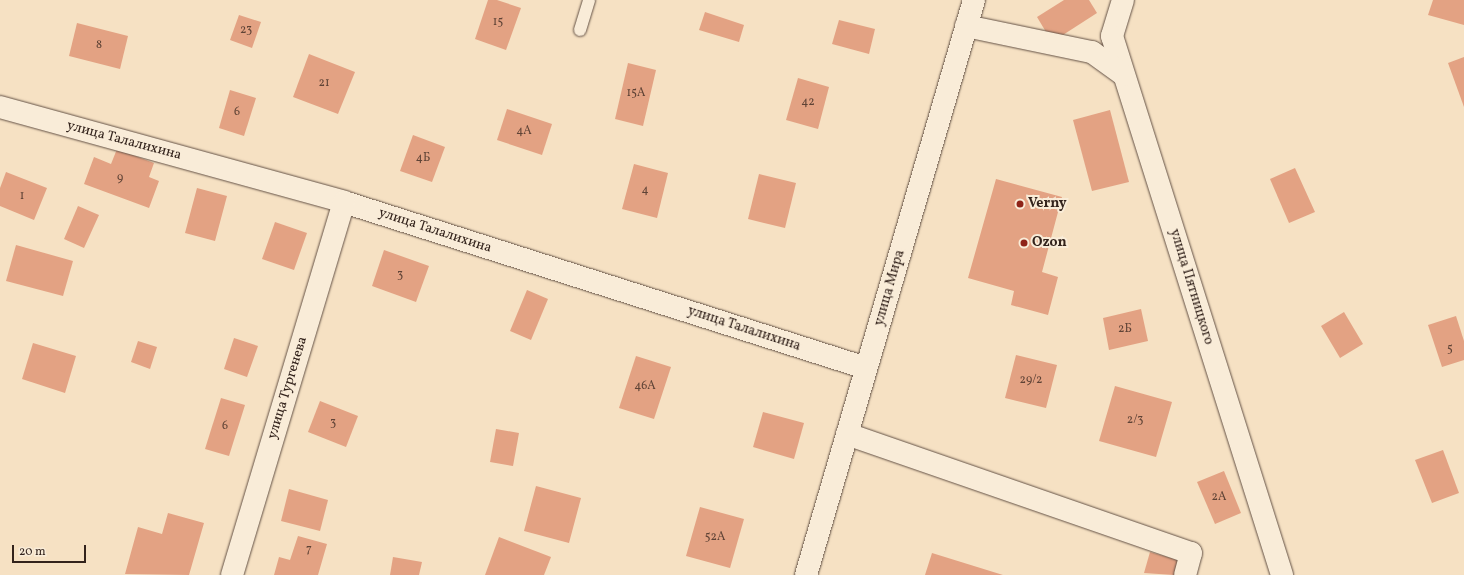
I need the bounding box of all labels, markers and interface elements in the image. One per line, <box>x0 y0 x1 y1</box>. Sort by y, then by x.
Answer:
house number: 15 <box>493 16 503 30</box>
house number: 23 <box>240 24 252 38</box>
house number: 8 <box>96 39 102 53</box>
house number: 21 <box>318 77 330 91</box>
house number: 15А <box>627 87 645 101</box>
house number: 42 <box>801 96 815 110</box>
house number: 6 <box>234 106 240 120</box>
street label: улица Талалихина <box>65 118 183 164</box>
house number: 4А <box>516 125 532 139</box>
house number: 4Б <box>416 152 430 166</box>
house number: 9 <box>117 172 123 186</box>
house number: 4 <box>641 184 649 198</box>
house number: 1 <box>20 190 24 204</box>
place label: Verny <box>1028 196 1067 212</box>
marker: Verny <box>1015 199 1025 209</box>
street label: улица Талалихина <box>376 205 494 257</box>
street label: улица Пятницкого <box>1165 227 1217 347</box>
place label: Ozon <box>1032 235 1067 251</box>
marker: Ozon <box>1019 238 1029 248</box>
street label: улица Мира <box>871 248 909 328</box>
house number: 3 <box>397 269 403 283</box>
street label: улица Талалихина <box>685 303 803 355</box>
house number: 2Б <box>1118 323 1132 337</box>
street label: улица Тургенева <box>264 335 312 441</box>
house number: 5 <box>1447 343 1453 357</box>
house number: 29/2 <box>1020 374 1042 388</box>
house number: 46А <box>634 380 656 394</box>
house number: 2/3 <box>1127 414 1143 428</box>
house number: 3 <box>330 417 336 431</box>
house number: 6 <box>222 420 228 434</box>
house number: 2А <box>1212 491 1226 505</box>
house number: 52А <box>705 531 725 545</box>
scale bar <box>14 537 88 563</box>
house number: 7 <box>306 543 312 557</box>
text: 20 m <box>19 544 46 560</box>

